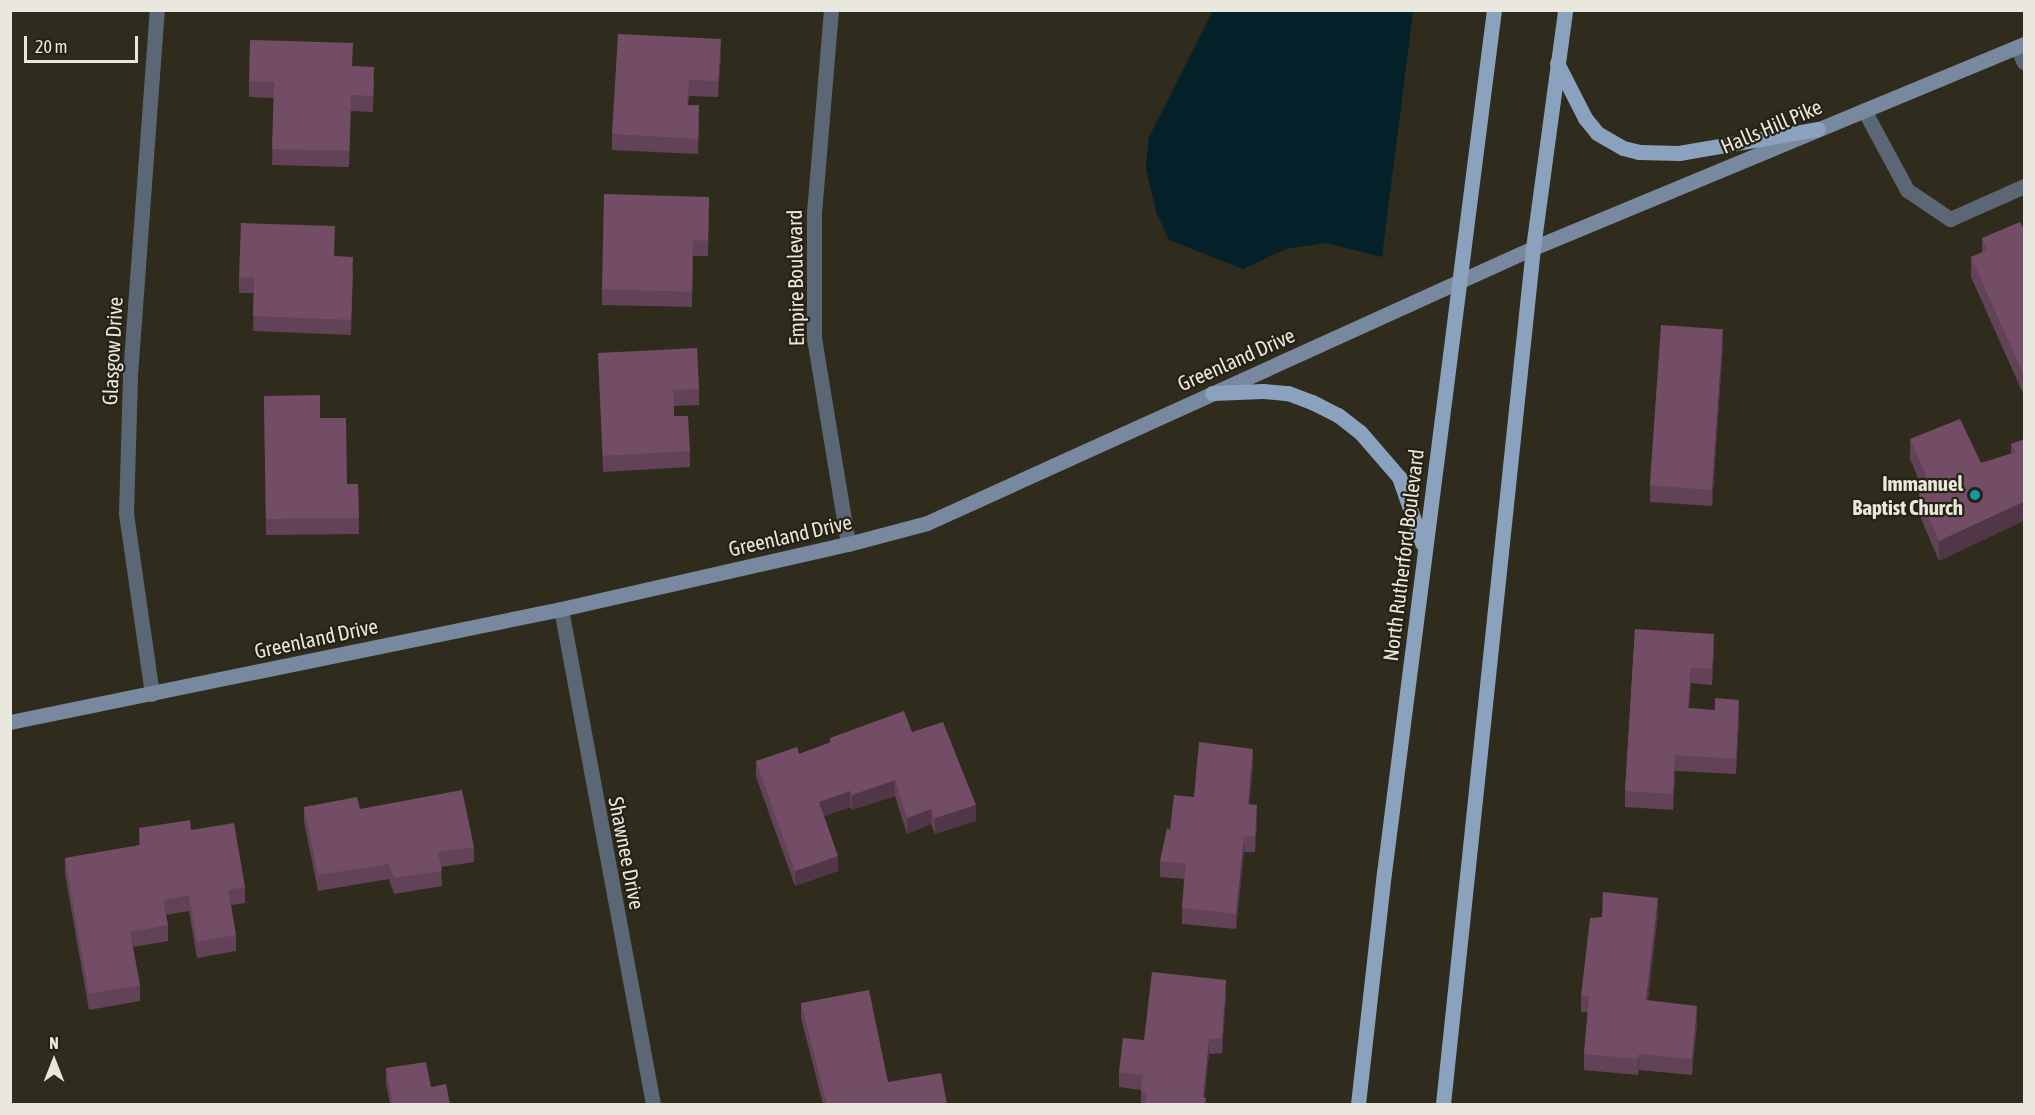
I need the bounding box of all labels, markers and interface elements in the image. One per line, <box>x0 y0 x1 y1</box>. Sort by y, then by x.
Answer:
scale bar <box>27 24 141 62</box>
text: 20 m <box>35 36 67 57</box>
street label: Halls Hill Pike <box>1717 93 1825 159</box>
street label: Empire Boulevard <box>781 210 809 346</box>
street label: Glasgow Drive <box>97 296 127 406</box>
street label: Greenland Drive <box>1174 322 1298 396</box>
street label: North Rutherford Boulevard <box>1377 448 1429 662</box>
place label: Immanuel Baptist Church <box>1852 470 1963 520</box>
marker: Immanuel Baptist Church <box>1968 488 1982 502</box>
street label: Greenland Drive <box>726 509 854 561</box>
street label: Greenland Drive <box>252 613 380 663</box>
street label: Shawnee Drive <box>604 795 650 911</box>
north arrow <box>24 1031 84 1091</box>
text: N <box>49 1034 59 1052</box>

